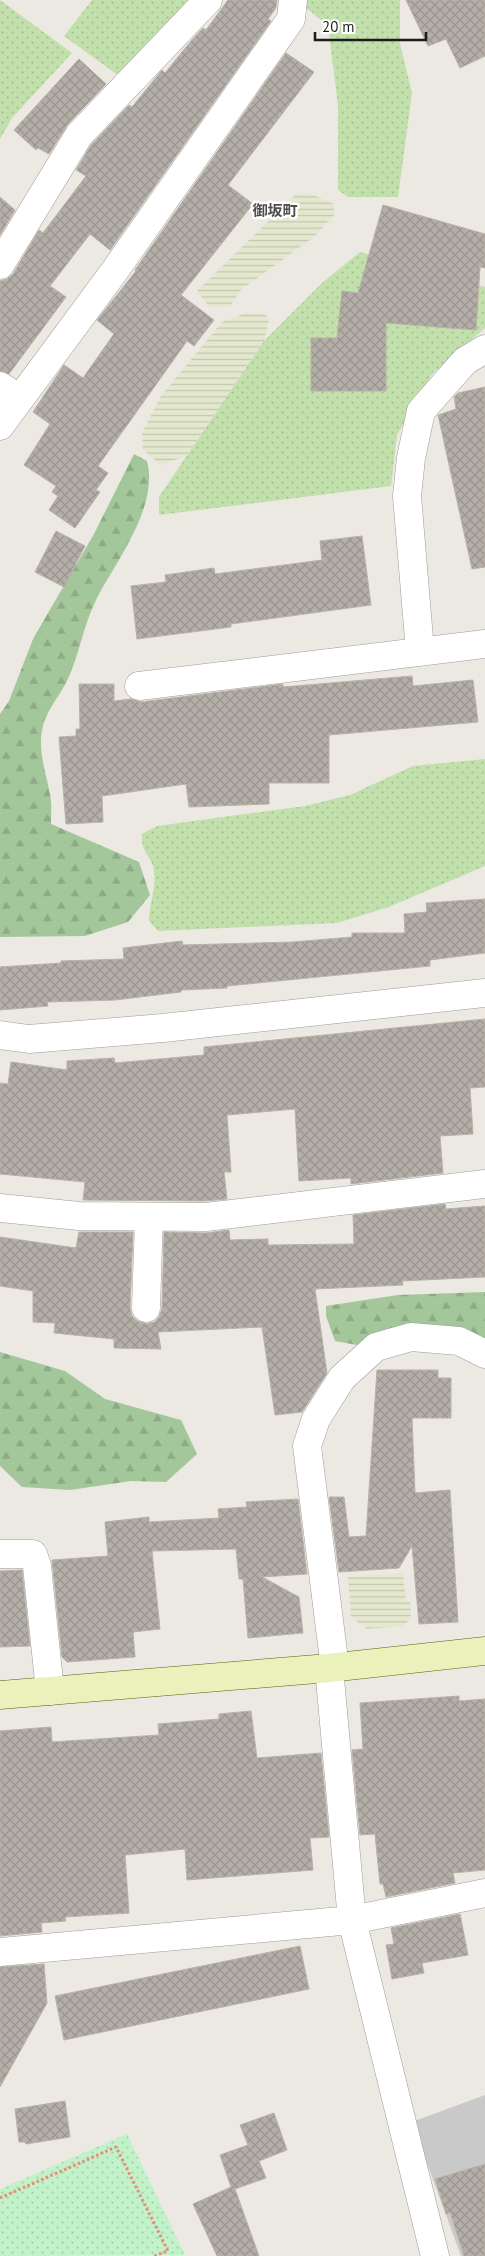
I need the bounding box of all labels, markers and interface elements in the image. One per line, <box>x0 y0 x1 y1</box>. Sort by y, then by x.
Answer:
scale bar <box>315 10 426 42</box>
text: 20 m <box>322 17 355 36</box>
district label: 御坂町 <box>252 201 298 220</box>

